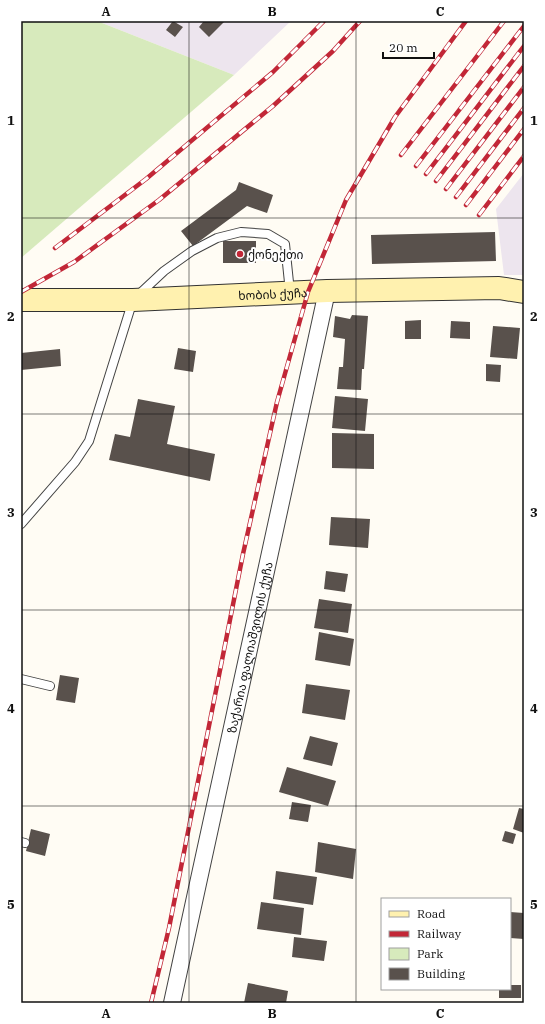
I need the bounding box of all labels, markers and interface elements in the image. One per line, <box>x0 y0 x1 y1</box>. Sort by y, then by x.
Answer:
text: A <box>101 3 111 20</box>
text: B <box>267 3 277 20</box>
text: C <box>436 3 445 20</box>
scale bar <box>383 34 434 60</box>
text: 20 m <box>389 40 418 55</box>
text: 1 <box>7 112 15 129</box>
text: 1 <box>530 112 538 129</box>
place label: ქონექთი <box>248 247 304 262</box>
marker: ქონექთი <box>235 249 245 259</box>
street label: ხობის ქუჩა <box>238 284 308 303</box>
text: 2 <box>7 308 15 325</box>
text: 2 <box>530 308 538 325</box>
text: 3 <box>7 504 15 521</box>
text: 3 <box>530 504 538 521</box>
street label: ზაქარია ფალიაშვილის ქუჩა <box>223 560 275 735</box>
text: 4 <box>7 700 15 717</box>
text: 4 <box>530 700 538 717</box>
text: 5 <box>7 896 15 913</box>
text: 5 <box>530 896 538 913</box>
legend <box>381 898 511 990</box>
text: Road <box>417 906 446 921</box>
text: Railway <box>417 926 462 941</box>
text: Park <box>417 946 443 961</box>
text: Building <box>417 966 465 981</box>
text: A <box>101 1005 111 1022</box>
text: B <box>267 1005 277 1022</box>
text: C <box>436 1005 445 1022</box>

